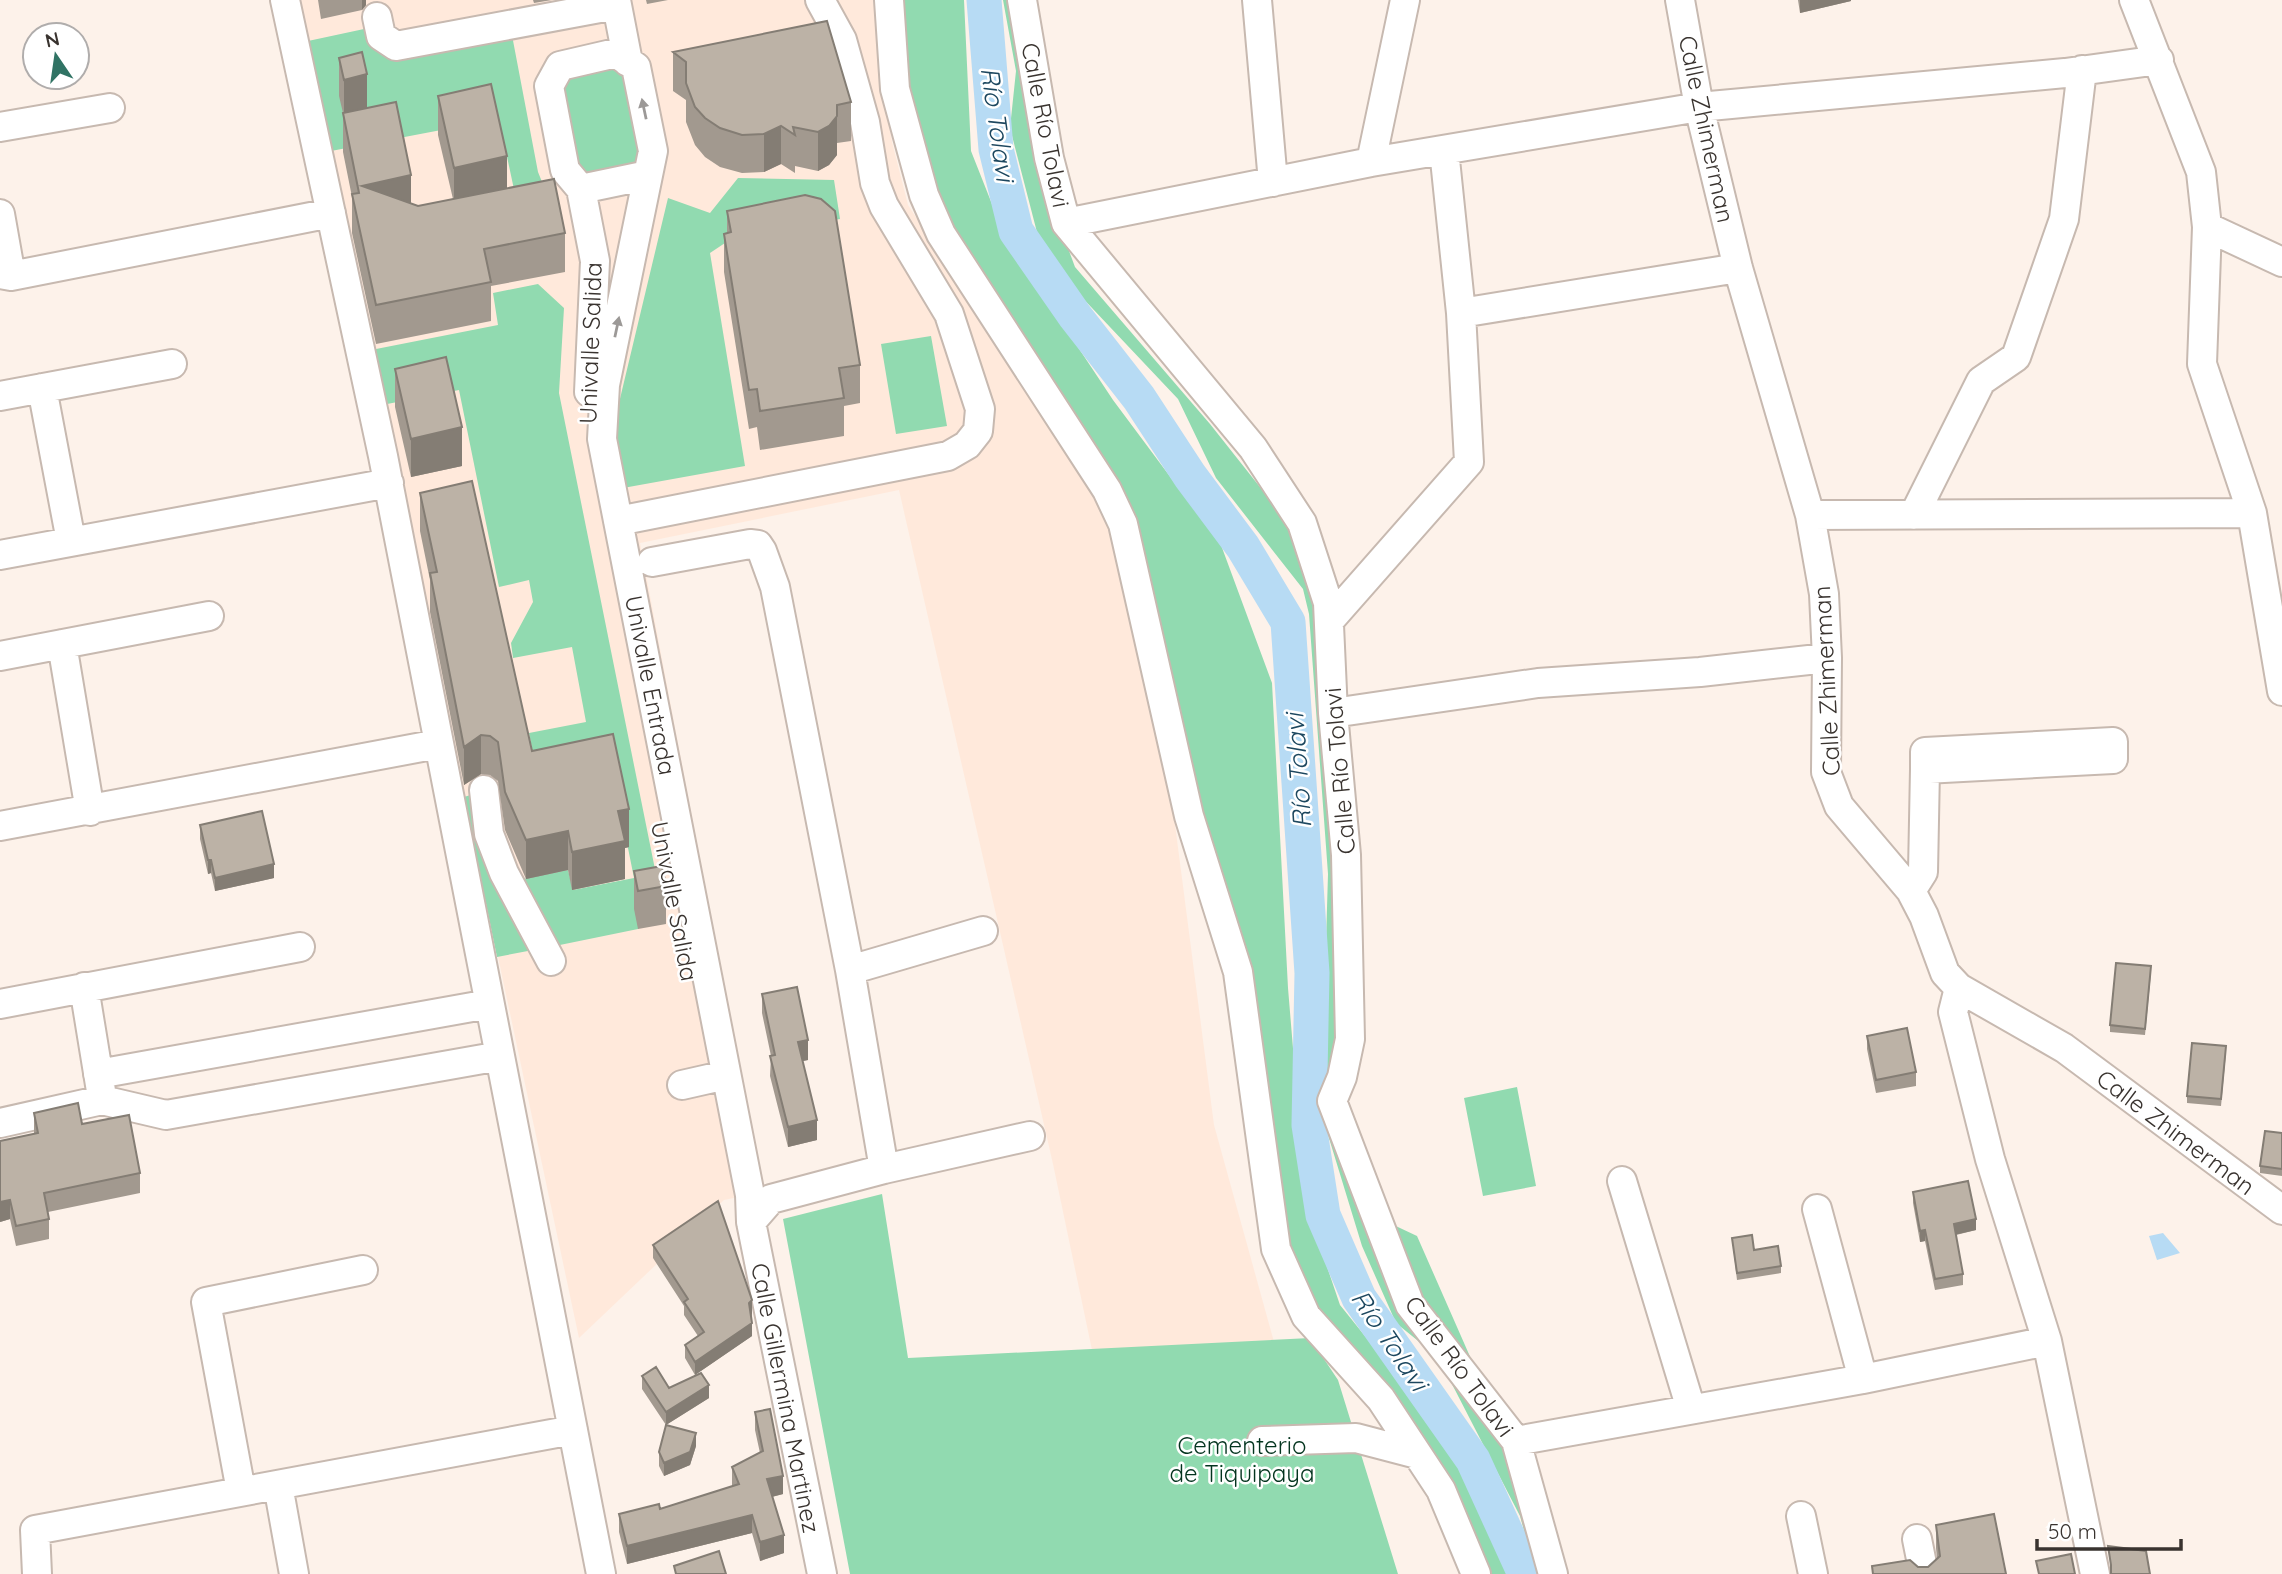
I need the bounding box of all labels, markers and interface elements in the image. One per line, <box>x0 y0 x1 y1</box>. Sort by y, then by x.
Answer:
north arrow <box>21 21 91 91</box>
text: N <box>43 26 62 53</box>
street label: Calle Zhimerman <box>1673 33 1741 225</box>
street label: Calle Río Tolavi <box>1015 40 1077 210</box>
water label: Río Tolavi <box>974 65 1023 187</box>
one-way arrow <box>639 98 650 120</box>
street label: Univalle Salida <box>572 262 608 424</box>
one-way arrow <box>611 316 622 338</box>
street label: Calle Zhimerman <box>1806 585 1846 777</box>
street label: Univalle Entrada <box>619 593 683 777</box>
street label: Calle Río Tolavi <box>1317 686 1361 856</box>
water label: Río Tolavi <box>1277 709 1318 829</box>
street label: Univalle Salida <box>645 819 705 983</box>
street label: Calle Zhimerman <box>2091 1063 2261 1201</box>
street label: Calle Gillermina Martinez <box>745 1260 827 1536</box>
water label: Río Tolavi <box>1344 1283 1438 1400</box>
street label: Calle Río Tolavi <box>1399 1290 1521 1442</box>
park label: Cementerio de Tiquipaya <box>1170 1430 1314 1488</box>
scale bar <box>2037 1508 2180 1552</box>
text: 50 m <box>2048 1518 2097 1544</box>

